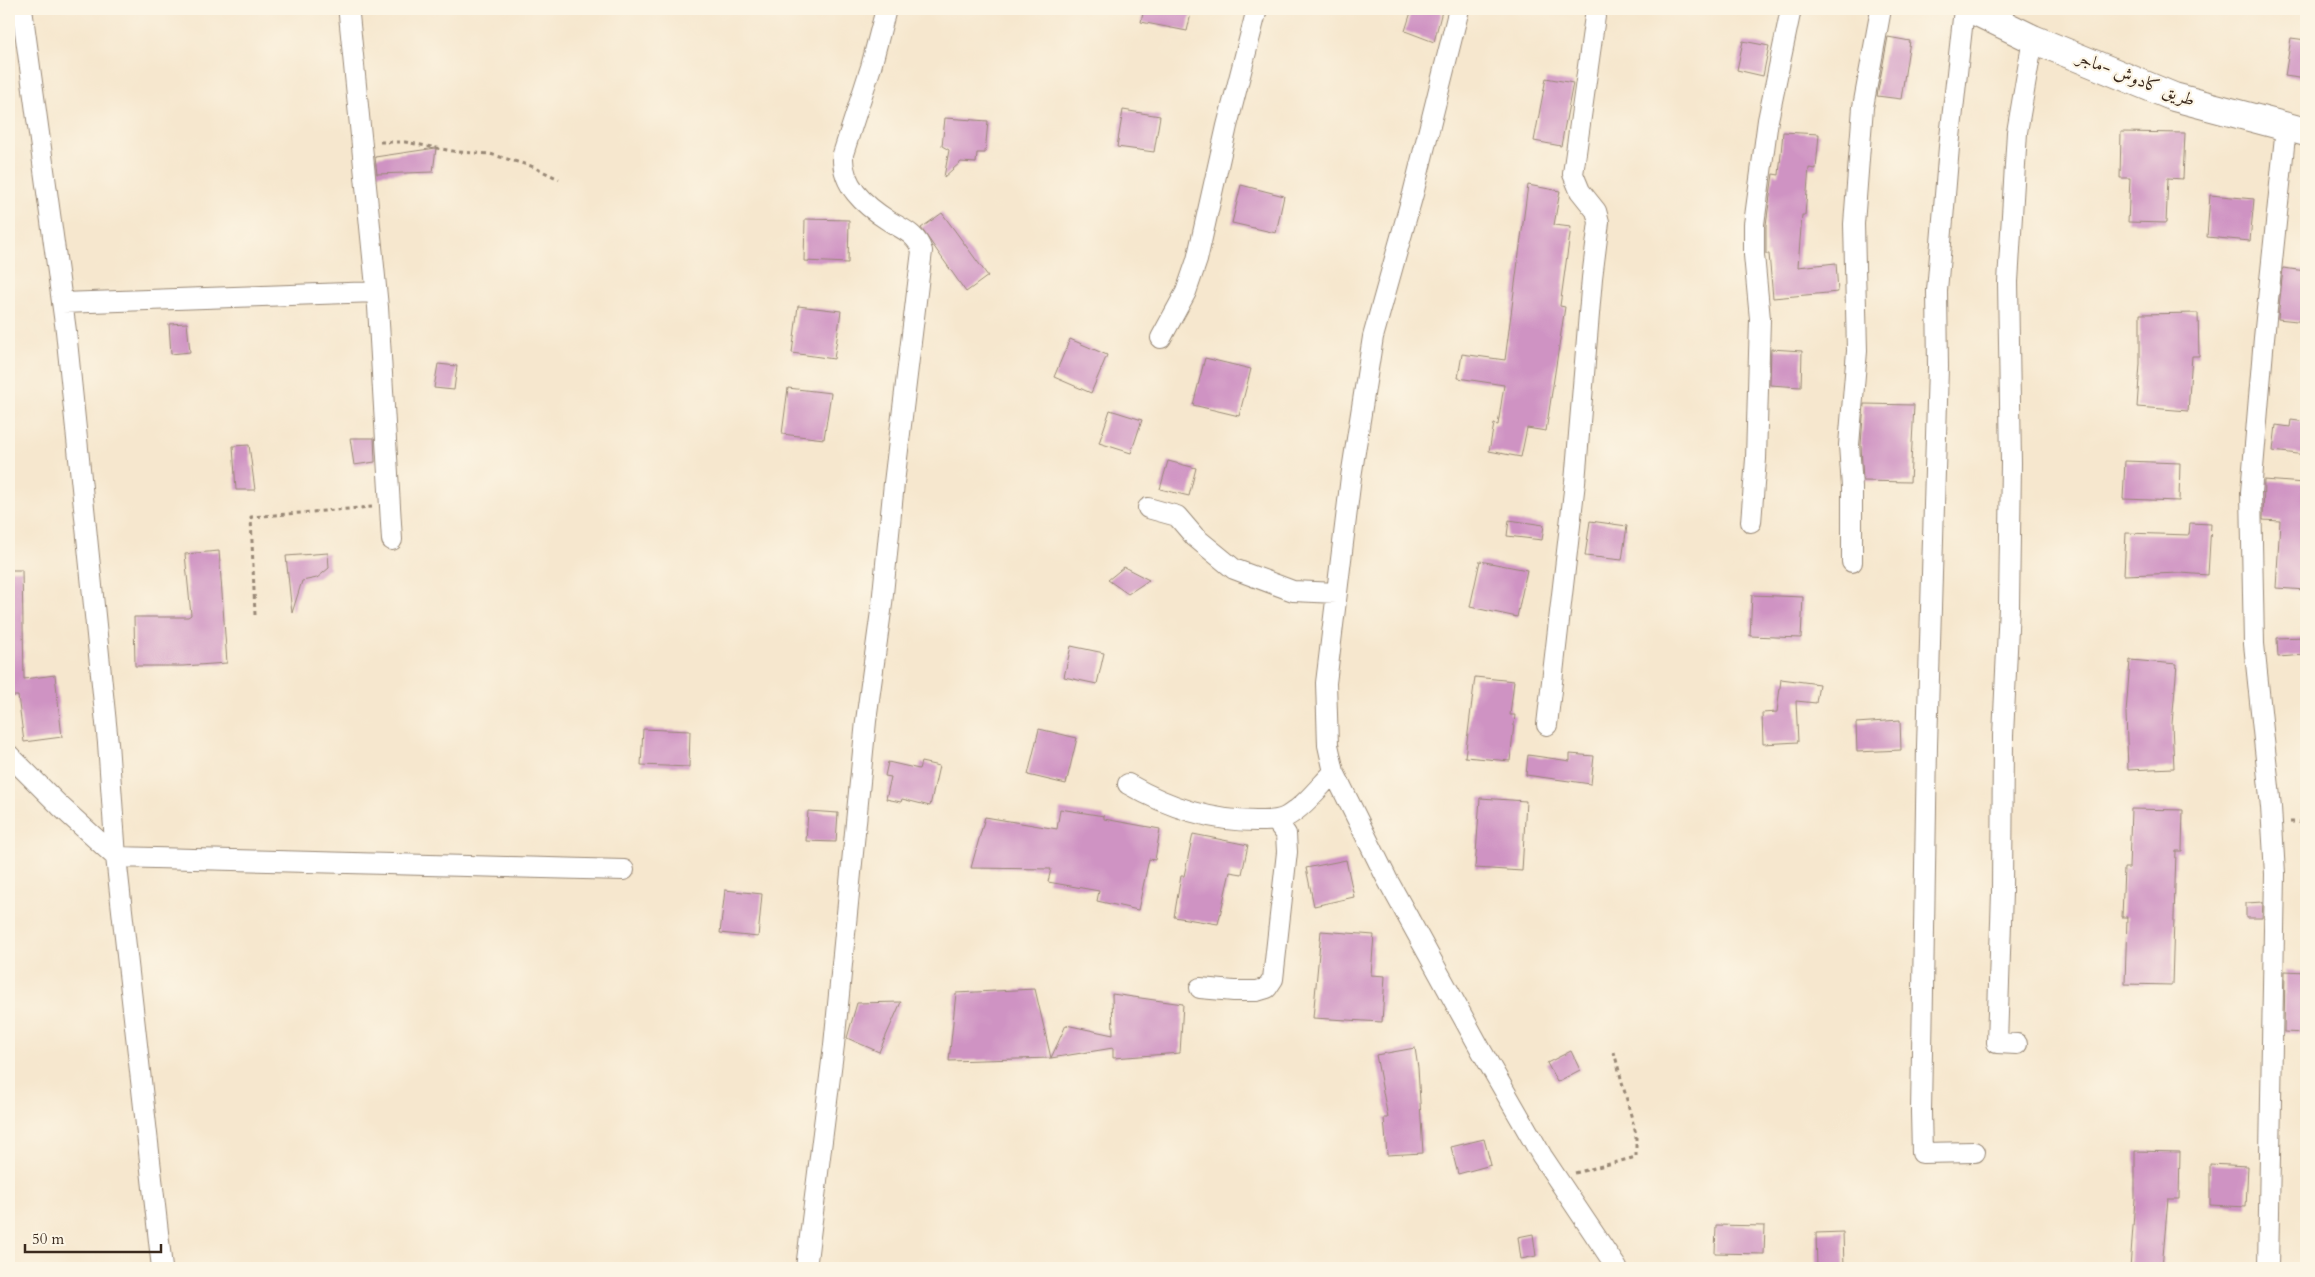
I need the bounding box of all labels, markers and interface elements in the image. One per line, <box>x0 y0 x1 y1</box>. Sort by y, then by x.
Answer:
street label: طريق كادوش -ماجر <box>2071 44 2199 113</box>
scale bar <box>25 1222 161 1254</box>
text: 50 m <box>32 1229 64 1249</box>

